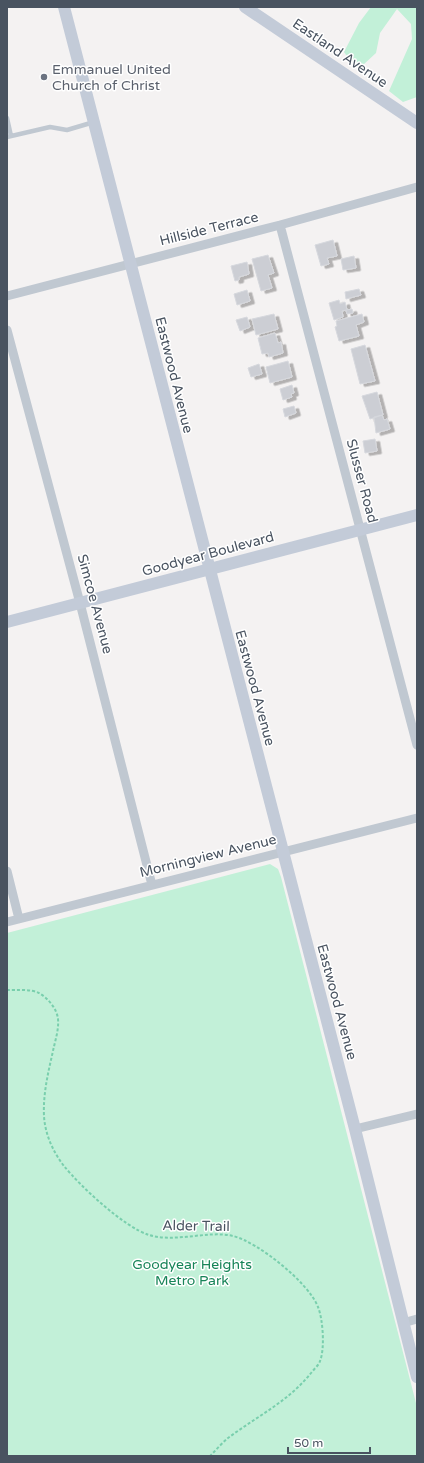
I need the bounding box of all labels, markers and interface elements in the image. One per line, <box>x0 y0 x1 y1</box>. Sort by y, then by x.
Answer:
street label: Eastland Avenue <box>289 15 391 91</box>
place label: Emmanuel United Church of Christ <box>52 61 171 94</box>
marker: Emmanuel United Church of Christ <box>39 72 49 82</box>
street label: Hillside Terrace <box>158 209 260 249</box>
street label: Eastwood Avenue <box>151 315 197 435</box>
street label: Slusser Road <box>343 437 381 525</box>
street label: Goodyear Boulevard <box>140 528 276 580</box>
street label: Simcoe Avenue <box>74 552 116 656</box>
street label: Eastwood Avenue <box>231 628 279 748</box>
street label: Morningview Avenue <box>138 831 278 881</box>
street label: Eastwood Avenue <box>313 942 361 1062</box>
street label: Alder Trail <box>162 1217 230 1235</box>
park label: Goodyear Heights Metro Park <box>132 1256 252 1289</box>
scale bar <box>288 1429 370 1455</box>
text: 50 m <box>294 1436 323 1450</box>

